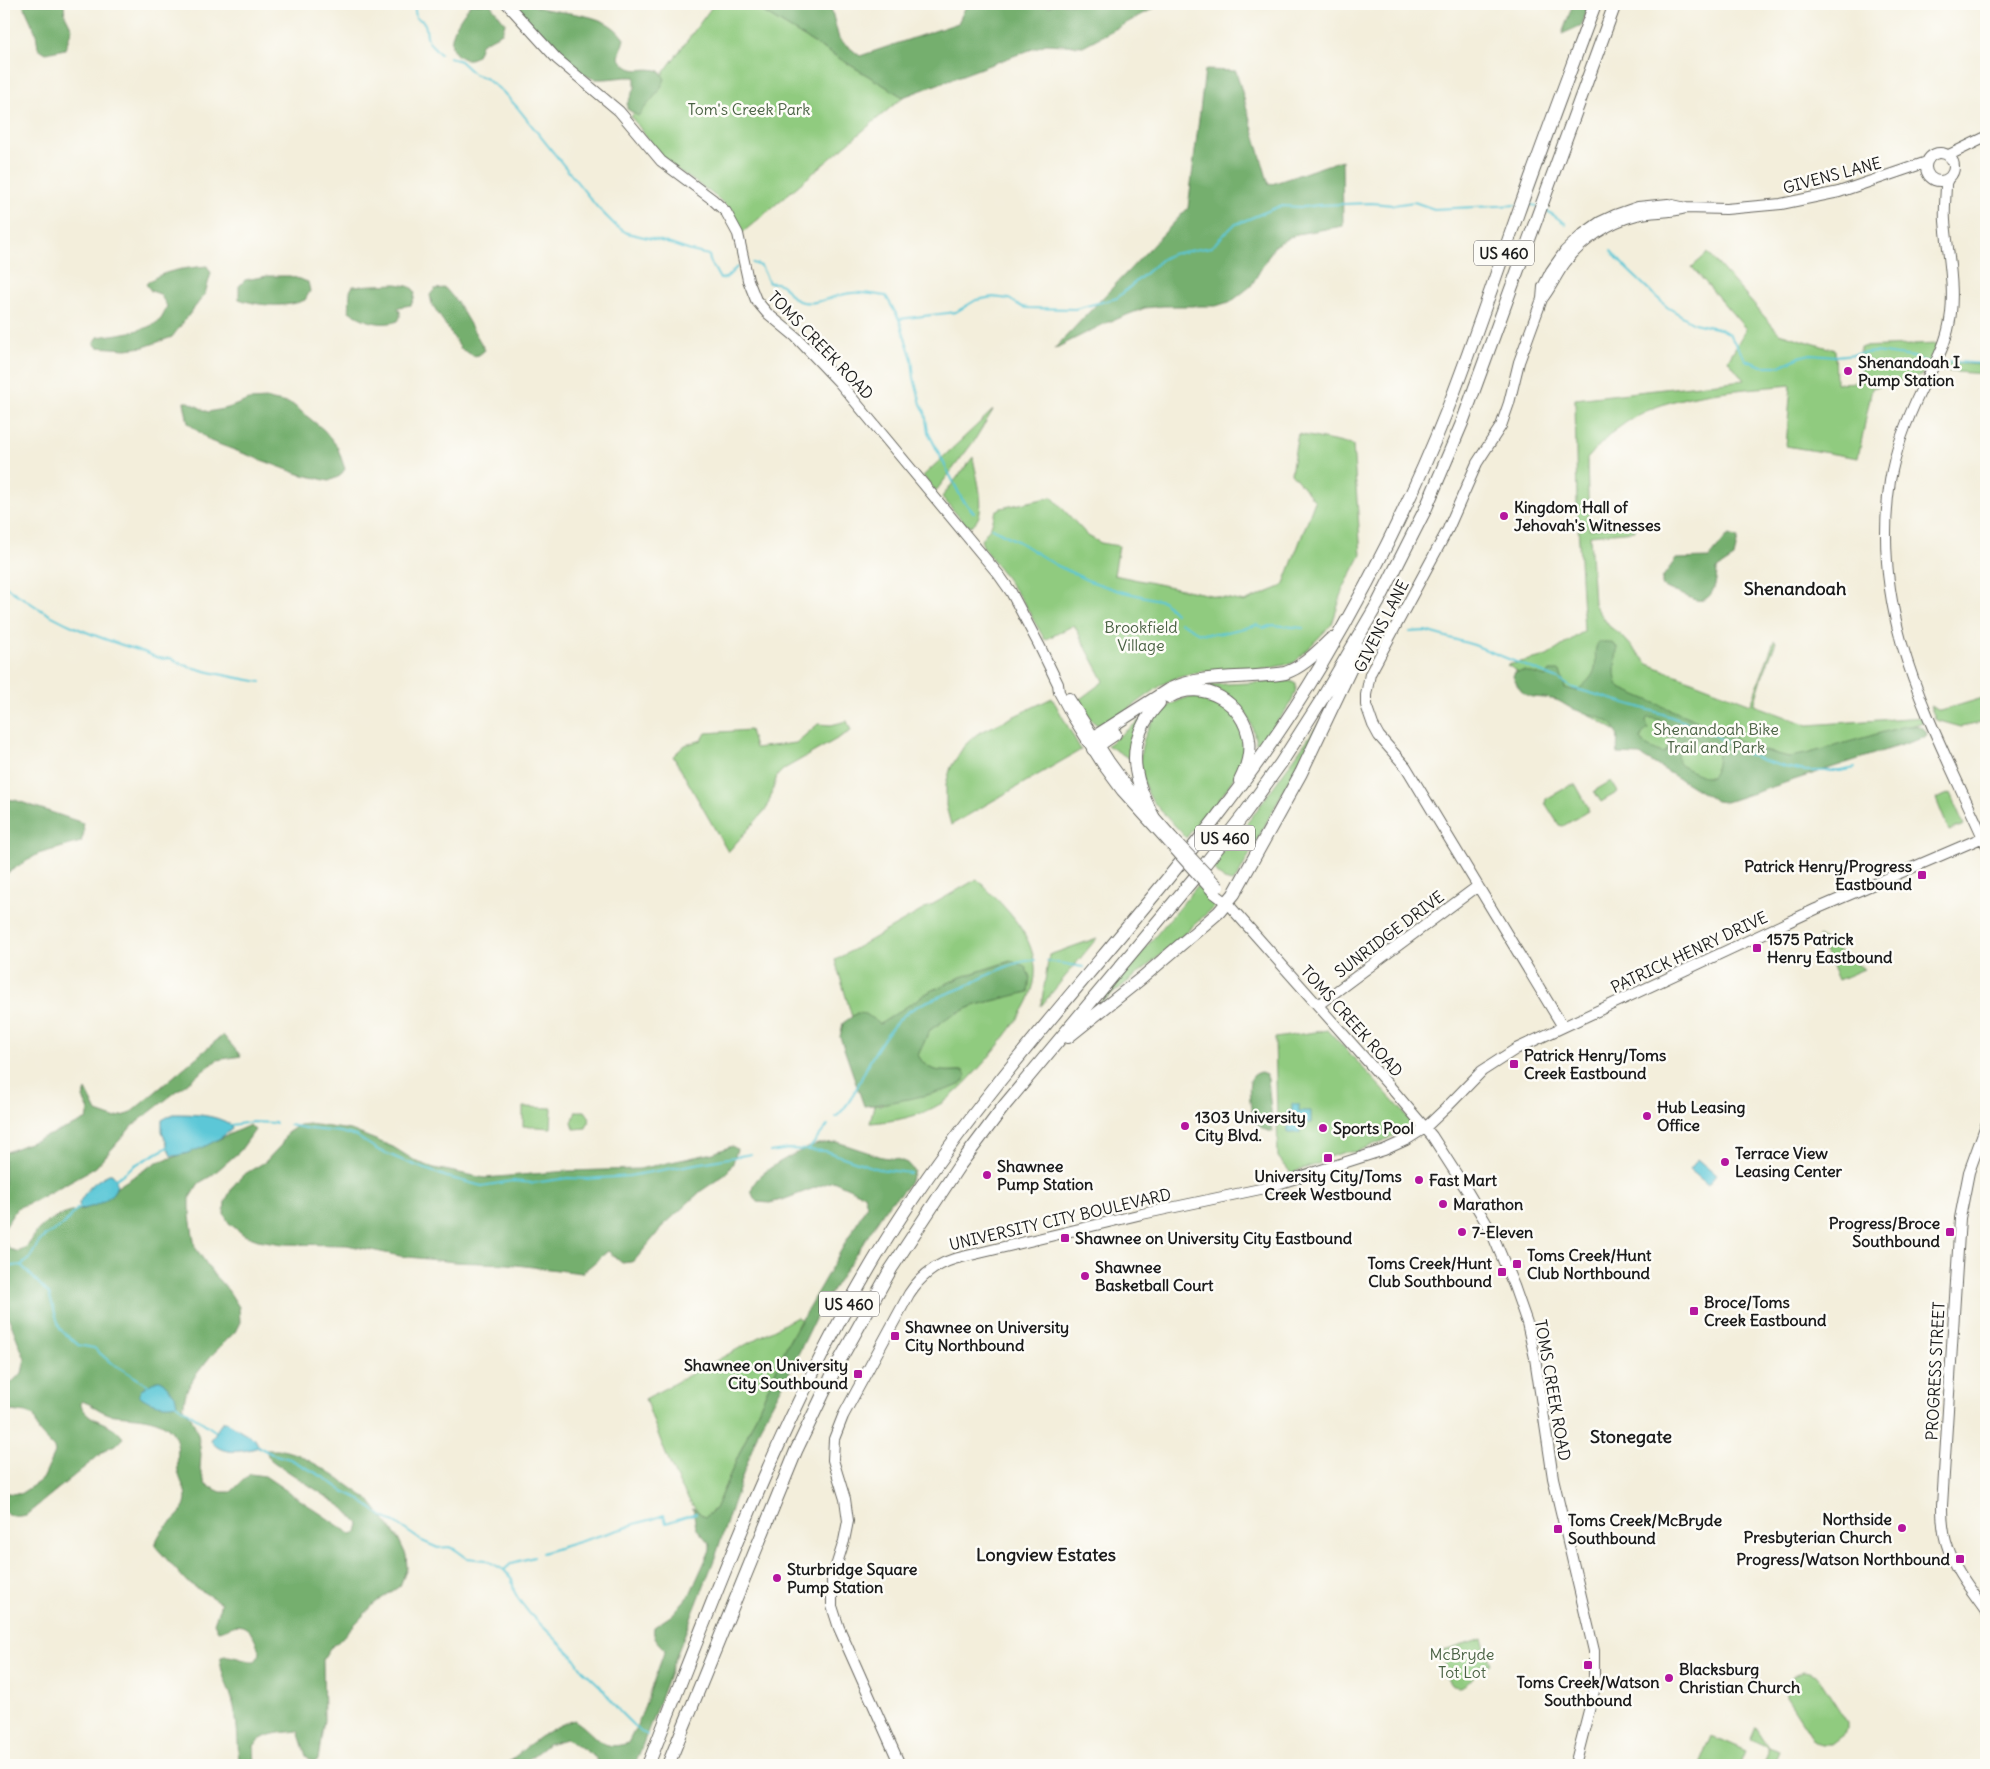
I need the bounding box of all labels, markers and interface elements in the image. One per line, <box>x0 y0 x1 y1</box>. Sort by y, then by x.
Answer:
park label: Tom's Creek Park <box>687 99 811 119</box>
street label: GIVENS LANE <box>1781 152 1883 198</box>
road number: US 460 <box>1474 240 1534 266</box>
street label: TOMS CREEK ROAD <box>764 287 878 403</box>
place label: Shenandoah I Pump Station <box>1858 352 1960 391</box>
marker: Shenandoah I Pump Station <box>1842 365 1854 377</box>
place label: Kingdom Hall of Jehovah's Witnesses <box>1514 497 1661 535</box>
marker: Kingdom Hall of Jehovah's Witnesses <box>1498 510 1510 522</box>
street label: GIVENS LANE <box>1349 576 1413 676</box>
district label: Shenandoah <box>1744 577 1847 600</box>
park label: Brookfield Village <box>1104 617 1178 655</box>
park label: Shenandoah Bike Trail and Park <box>1653 719 1779 757</box>
road number: US 460 <box>1195 826 1255 850</box>
place label: Patrick Henry/Progress Eastbound <box>1744 856 1913 894</box>
marker: Patrick Henry/Progress Eastbound <box>1916 869 1928 881</box>
street label: SUNRIDGE DRIVE <box>1330 886 1448 982</box>
street label: PATRICK HENRY DRIVE <box>1607 907 1771 997</box>
place label: 1575 Patrick Henry Eastbound <box>1767 929 1893 968</box>
marker: 1575 Patrick Henry Eastbound <box>1751 942 1763 954</box>
street label: TOMS CREEK ROAD <box>1297 961 1407 1081</box>
place label: Patrick Henry/Toms Creek Eastbound <box>1524 1045 1666 1083</box>
marker: Patrick Henry/Toms Creek Eastbound <box>1508 1058 1520 1070</box>
place label: Hub Leasing Office <box>1657 1097 1746 1135</box>
place label: 1303 University City Blvd. <box>1195 1107 1306 1146</box>
marker: Hub Leasing Office <box>1641 1110 1653 1122</box>
place label: Sports Pool <box>1333 1118 1414 1139</box>
marker: 1303 University City Blvd. <box>1179 1120 1191 1132</box>
marker: Sports Pool <box>1317 1122 1329 1134</box>
place label: Terrace View Leasing Center <box>1735 1143 1843 1182</box>
marker: University City/Toms Creek Westbound <box>1322 1152 1334 1164</box>
place label: Shawnee Pump Station <box>997 1156 1093 1195</box>
marker: Terrace View Leasing Center <box>1719 1156 1731 1168</box>
place label: University City/Toms Creek Westbound <box>1254 1166 1402 1204</box>
marker: Shawnee Pump Station <box>981 1169 993 1181</box>
place label: Fast Mart <box>1429 1170 1497 1190</box>
marker: Fast Mart <box>1413 1174 1425 1186</box>
street label: UNIVERSITY CITY BOULEVARD <box>947 1184 1173 1254</box>
place label: Marathon <box>1453 1194 1523 1214</box>
marker: Marathon <box>1437 1198 1449 1210</box>
place label: Progress/Broce Southbound <box>1829 1213 1941 1251</box>
place label: 7-Eleven <box>1472 1222 1533 1242</box>
marker: 7-Eleven <box>1456 1226 1468 1238</box>
marker: Progress/Broce Southbound <box>1944 1226 1956 1238</box>
place label: Shawnee on University City Eastbound <box>1075 1228 1353 1249</box>
marker: Shawnee on University City Eastbound <box>1059 1232 1071 1244</box>
place label: Toms Creek/Hunt Club Northbound <box>1527 1245 1652 1283</box>
place label: Toms Creek/Hunt Club Southbound <box>1368 1253 1493 1291</box>
place label: Shawnee Basketball Court <box>1095 1257 1214 1295</box>
marker: Toms Creek/Hunt Club Northbound <box>1511 1258 1523 1270</box>
marker: Toms Creek/Hunt Club Southbound <box>1496 1266 1508 1278</box>
marker: Shawnee Basketball Court <box>1079 1270 1091 1282</box>
road number: US 460 <box>819 1292 879 1316</box>
place label: Broce/Toms Creek Eastbound <box>1704 1292 1827 1330</box>
street label: PROGRESS STREET <box>1921 1301 1949 1441</box>
marker: Broce/Toms Creek Eastbound <box>1688 1305 1700 1317</box>
place label: Shawnee on University City Northbound <box>905 1317 1069 1356</box>
street label: TOMS CREEK ROAD <box>1531 1318 1575 1462</box>
marker: Shawnee on University City Northbound <box>889 1330 901 1342</box>
place label: Shawnee on University City Southbound <box>684 1355 849 1394</box>
marker: Shawnee on University City Southbound <box>852 1368 864 1380</box>
district label: Stonegate <box>1590 1425 1672 1448</box>
place label: Northside Presbyterian Church <box>1744 1509 1892 1548</box>
place label: Toms Creek/McBryde Southbound <box>1568 1510 1722 1548</box>
marker: Northside Presbyterian Church <box>1896 1522 1908 1534</box>
marker: Toms Creek/McBryde Southbound <box>1552 1523 1564 1535</box>
district label: Longview Estates <box>976 1543 1116 1566</box>
place label: Progress/Watson Northbound <box>1736 1549 1951 1570</box>
marker: Progress/Watson Northbound <box>1954 1553 1966 1565</box>
place label: Sturbridge Square Pump Station <box>787 1559 918 1598</box>
marker: Sturbridge Square Pump Station <box>771 1572 783 1584</box>
park label: McBryde Tot Lot <box>1430 1644 1494 1682</box>
marker: Toms Creek/Watson Southbound <box>1582 1659 1594 1671</box>
place label: Blacksburg Christian Church <box>1679 1659 1800 1697</box>
place label: Toms Creek/Watson Southbound <box>1516 1672 1660 1710</box>
marker: Blacksburg Christian Church <box>1663 1672 1675 1684</box>

